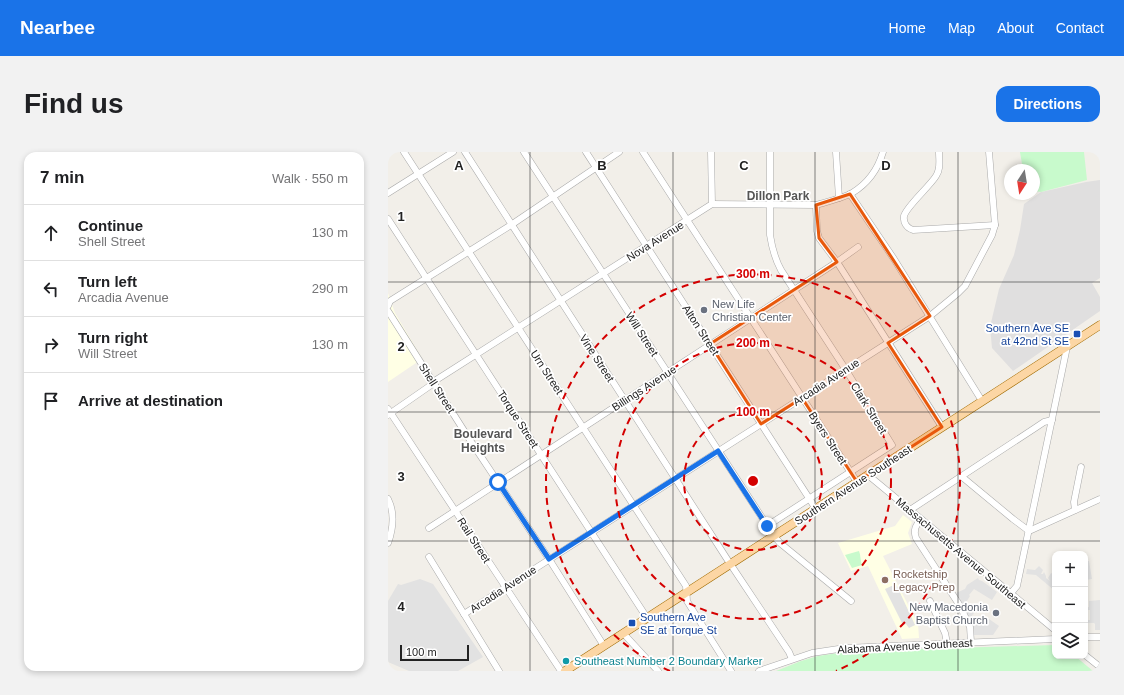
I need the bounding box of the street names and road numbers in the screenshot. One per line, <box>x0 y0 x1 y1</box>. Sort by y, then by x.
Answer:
street label: Nova Avenue <box>624 219 686 263</box>
street label: Alton Street <box>680 303 722 357</box>
street label: Will Street <box>623 310 661 358</box>
street label: Vine Street <box>577 332 617 384</box>
street label: Urn Street <box>528 348 566 396</box>
street label: Arcadia Avenue <box>791 356 861 408</box>
street label: Shell Street <box>416 361 458 415</box>
street label: Billings Avenue <box>610 363 678 413</box>
street label: Clark Street <box>849 380 889 436</box>
street label: Torque Street <box>495 388 541 450</box>
street label: Byers Street <box>806 409 850 467</box>
street label: Southern Avenue Southeast <box>792 443 914 527</box>
street label: Massachusetts Avenue Southeast <box>894 495 1028 611</box>
street label: Rail Street <box>455 515 493 565</box>
street label: Arcadia Avenue <box>468 563 538 615</box>
street label: Alabama Avenue Southeast <box>837 636 973 656</box>

